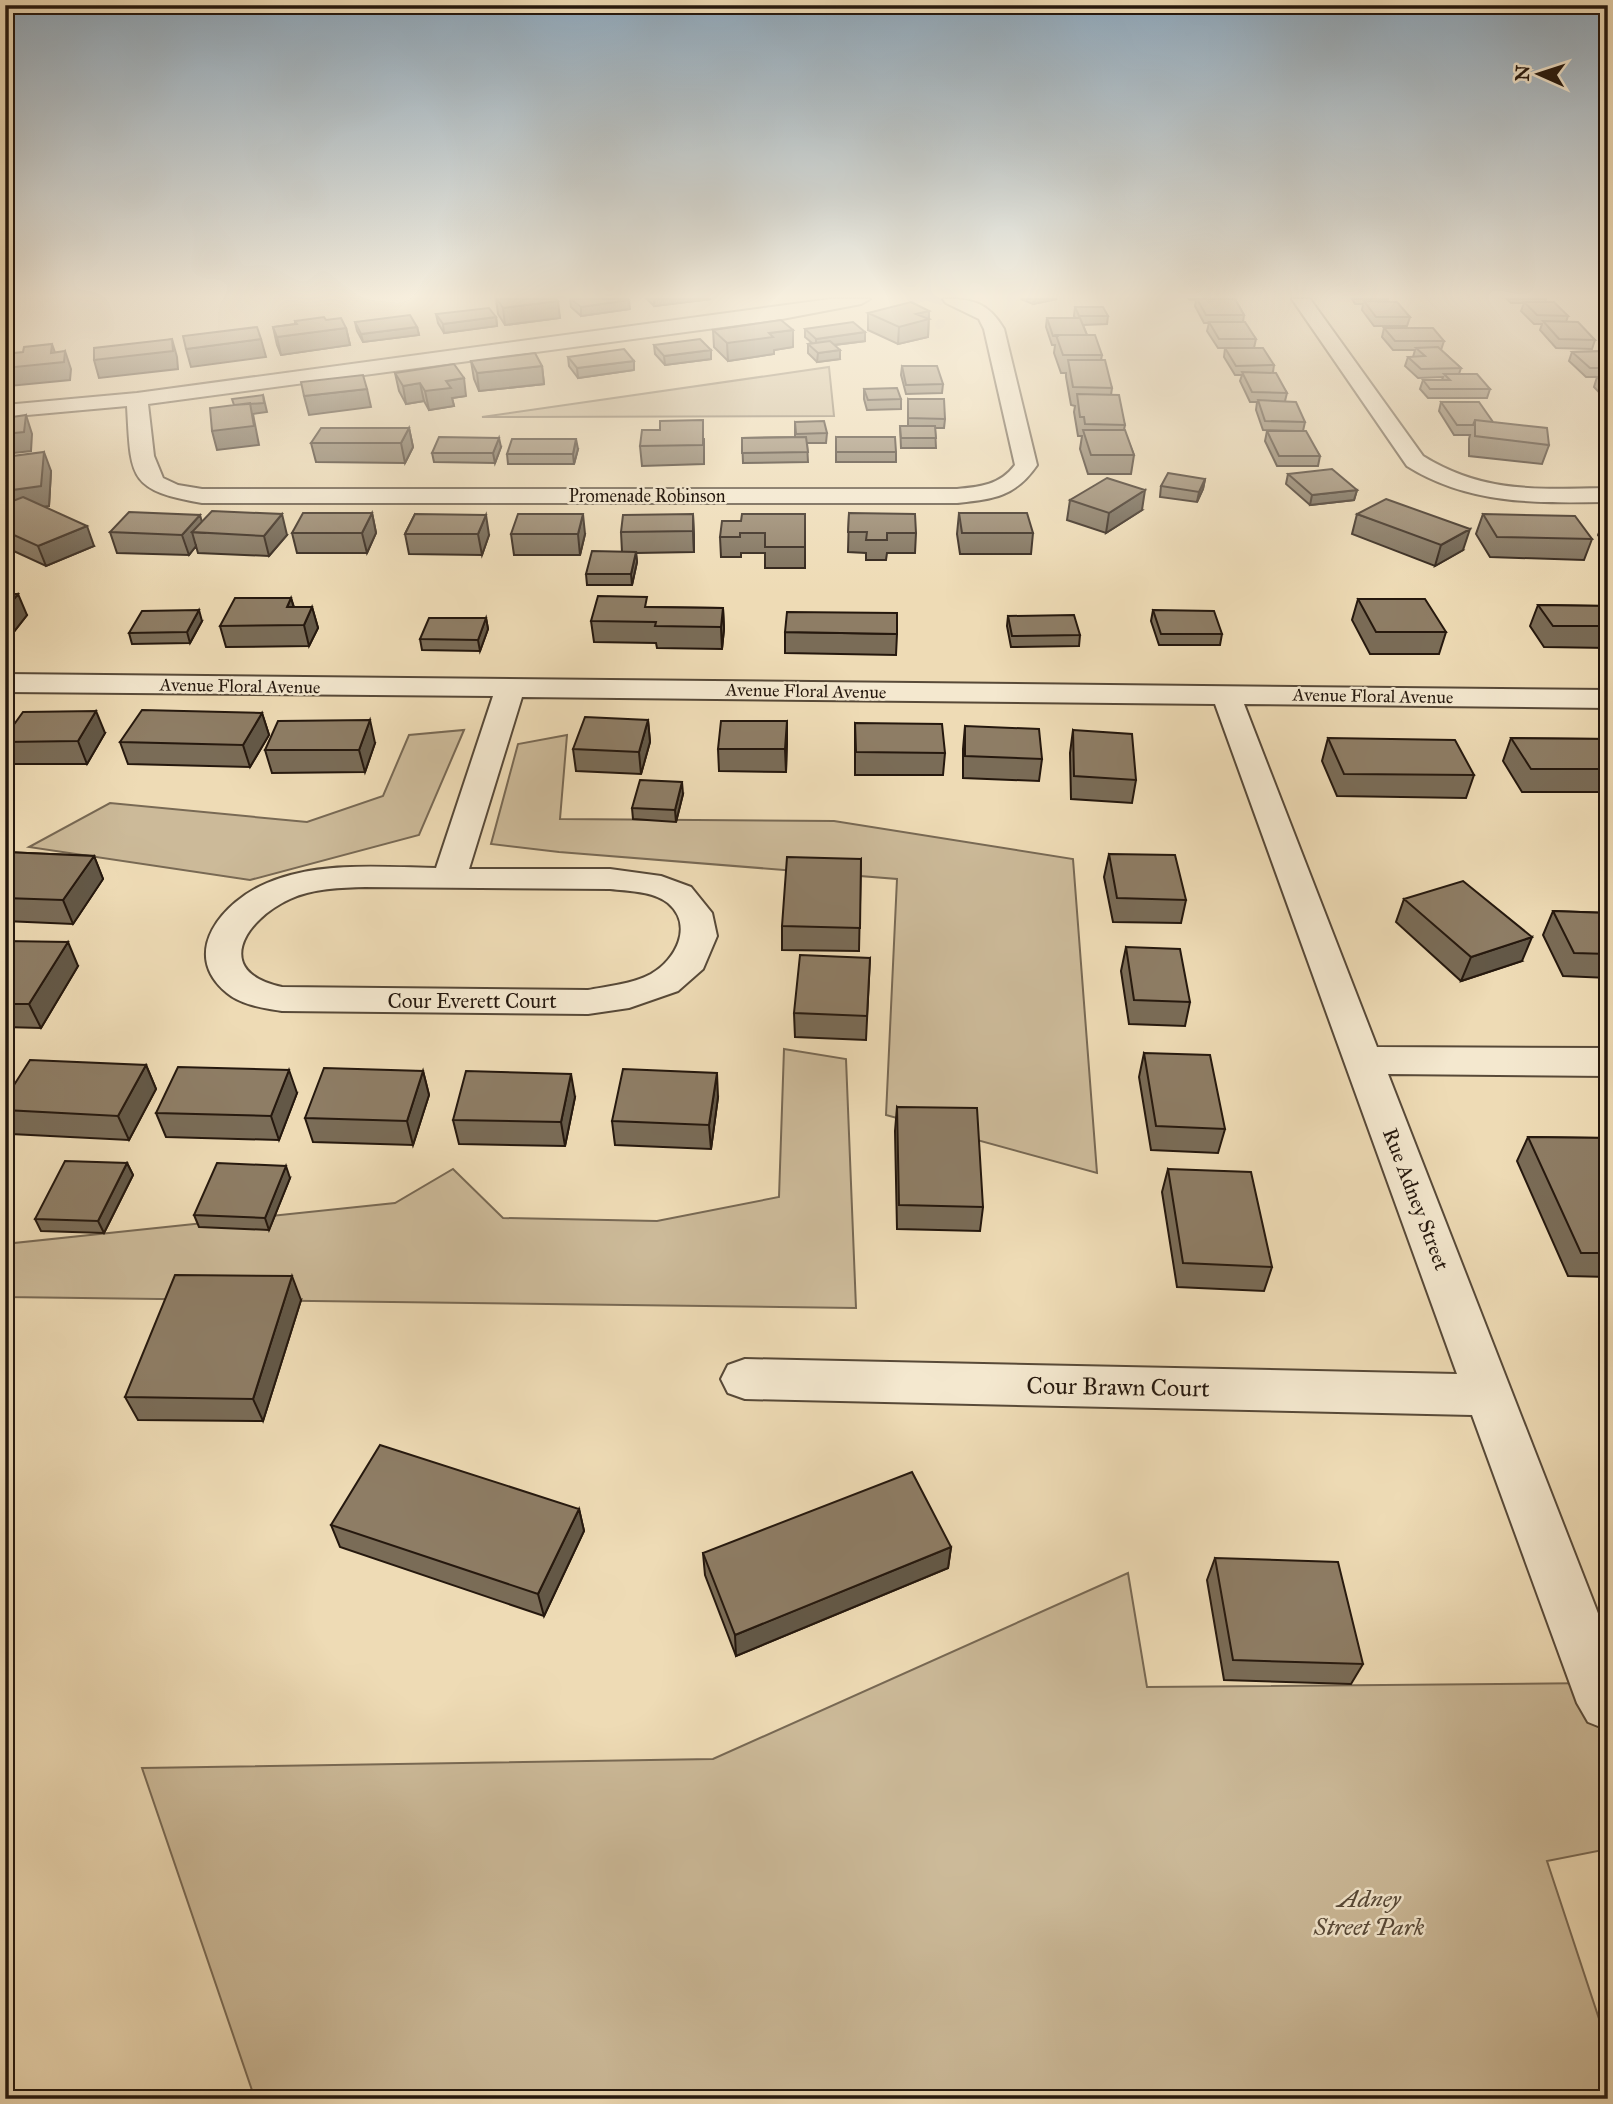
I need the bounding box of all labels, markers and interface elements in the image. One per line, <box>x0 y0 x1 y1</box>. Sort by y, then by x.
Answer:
north arrow <box>1504 38 1574 108</box>
text: N <box>1511 64 1534 82</box>
street label: Promenade Robinson <box>569 485 726 507</box>
street label: Avenue Floral Avenue <box>158 674 321 698</box>
street label: Avenue Floral Avenue <box>724 679 887 703</box>
street label: Avenue Floral Avenue <box>1291 684 1454 708</box>
street label: Cour Everett Court <box>387 988 557 1014</box>
street label: Rue Adney Street <box>1377 1124 1455 1274</box>
street label: Cour Brawn Court <box>1026 1370 1210 1404</box>
park label: Adney Street Park <box>1313 1884 1425 1942</box>

